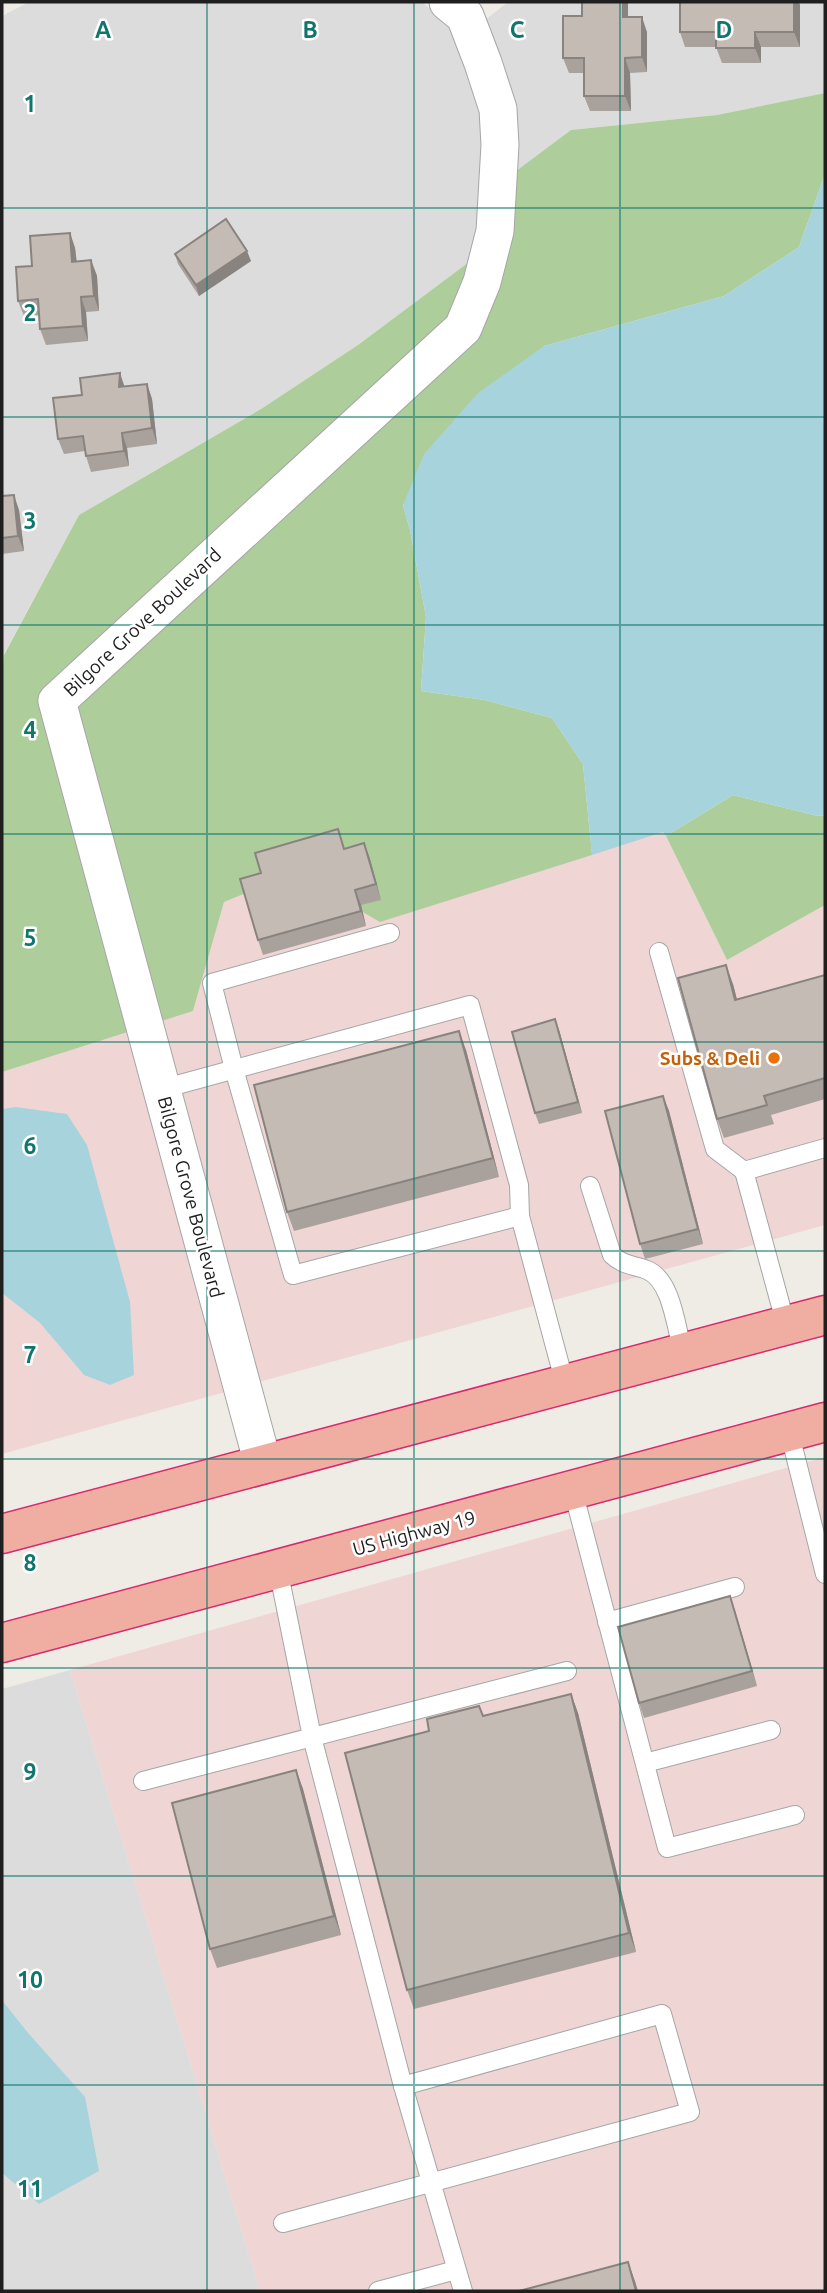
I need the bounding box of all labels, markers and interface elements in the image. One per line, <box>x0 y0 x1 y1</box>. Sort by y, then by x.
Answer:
text: A <box>95 17 111 42</box>
text: B <box>302 17 318 42</box>
text: C <box>510 17 525 42</box>
text: D <box>716 17 732 42</box>
text: 1 <box>24 91 36 116</box>
text: 2 <box>24 300 36 325</box>
text: 3 <box>24 508 36 533</box>
street label: Bilgore Grove Boulevard <box>59 543 225 701</box>
text: 4 <box>24 717 37 742</box>
text: 5 <box>24 925 36 950</box>
place label: Subs & Deli <box>660 1047 760 1069</box>
marker: Subs & Deli <box>766 1050 782 1066</box>
street label: Bilgore Grove Boulevard <box>154 1094 228 1300</box>
text: 6 <box>24 1133 37 1158</box>
text: 7 <box>24 1342 36 1367</box>
street label: US Highway 19 <box>350 1506 478 1560</box>
text: 8 <box>24 1550 36 1575</box>
text: 9 <box>24 1759 36 1784</box>
text: 10 <box>17 1967 43 1992</box>
text: 11 <box>17 2176 43 2201</box>

